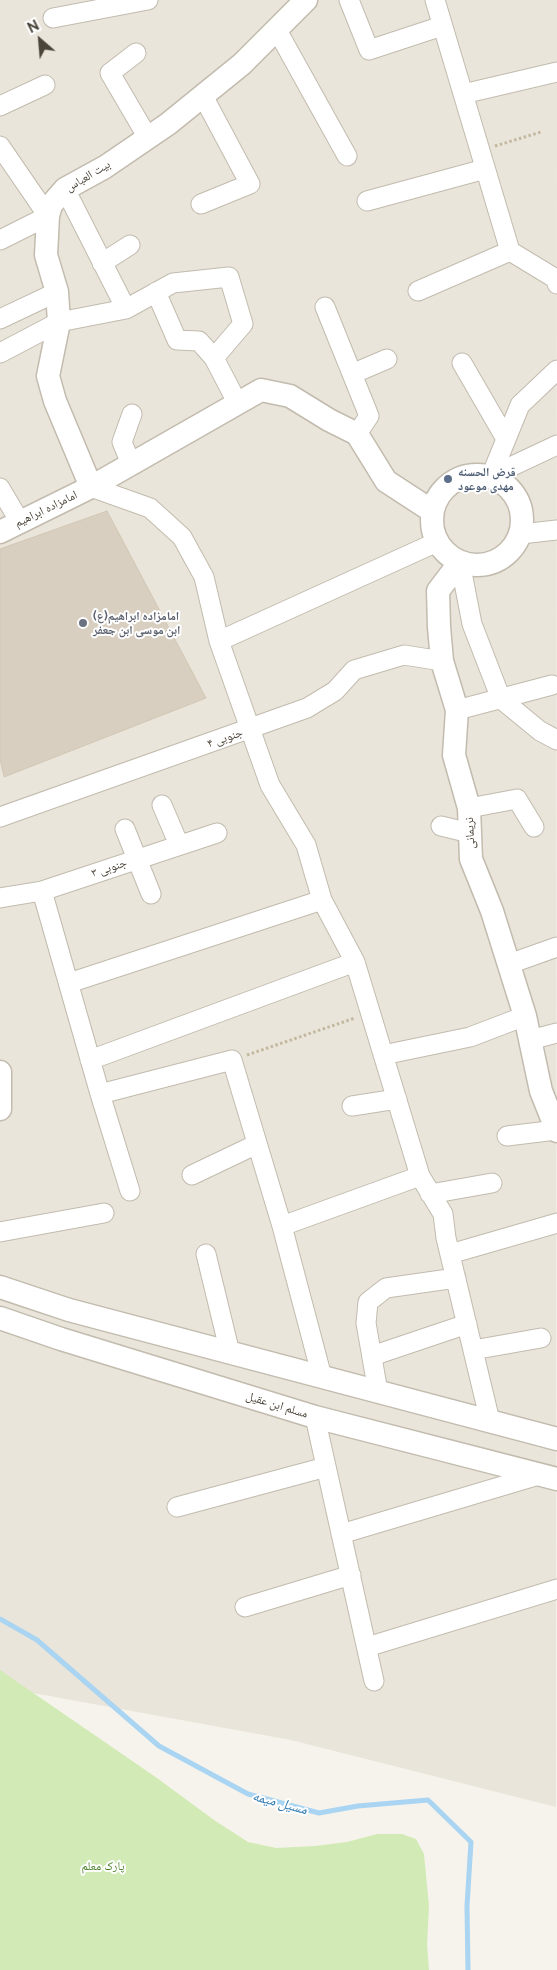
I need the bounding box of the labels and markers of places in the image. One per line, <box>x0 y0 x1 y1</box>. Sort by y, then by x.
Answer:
place label: قرض الحسنه مهدی موعود <box>458 465 516 493</box>
marker: قرض الحسنه مهدی موعود <box>442 473 454 485</box>
place label: (ع)امامزاده ابراهیم ابن موسی ابن جعفر <box>93 609 180 637</box>
marker: (ع)امامزاده ابراهیم ابن موسی ابن جعفر <box>77 617 89 629</box>

